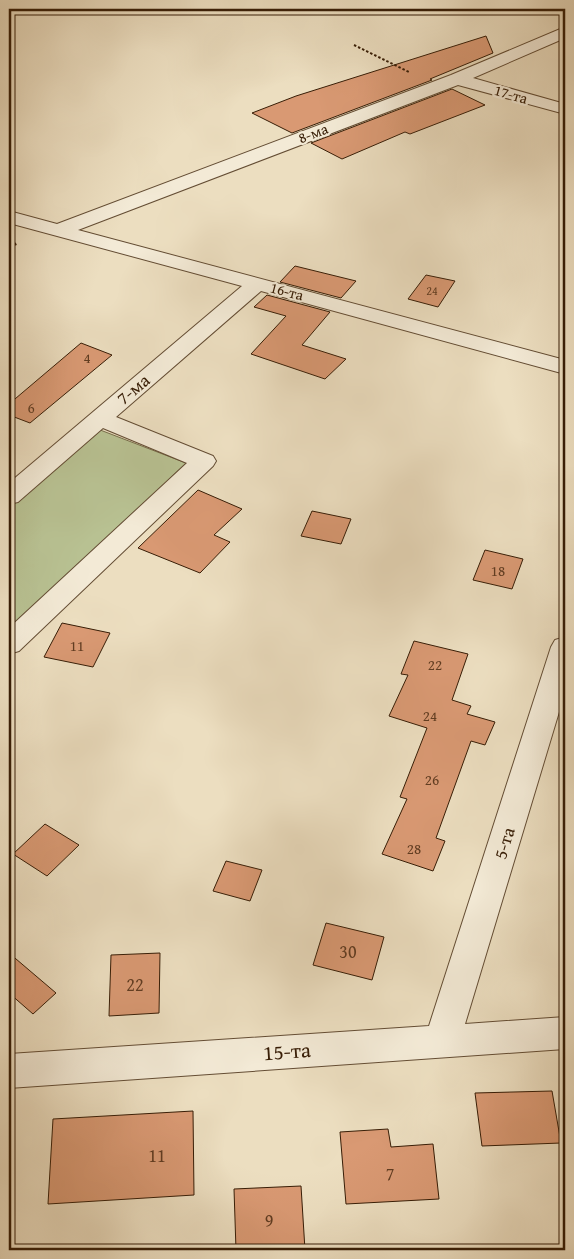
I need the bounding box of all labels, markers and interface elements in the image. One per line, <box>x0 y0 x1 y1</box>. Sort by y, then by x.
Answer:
street label: 17-та <box>492 79 531 109</box>
street label: 8-ма <box>295 117 332 148</box>
street label: 16-та <box>268 276 307 306</box>
house number: 24 <box>426 282 438 299</box>
house number: 4 <box>83 347 91 368</box>
street label: 7-ма <box>110 367 156 411</box>
house number: 6 <box>27 397 35 418</box>
house number: 18 <box>491 560 505 581</box>
house number: 11 <box>70 635 84 656</box>
house number: 22 <box>428 654 442 675</box>
house number: 24 <box>423 705 437 726</box>
house number: 26 <box>425 769 439 790</box>
street label: 5-та <box>486 823 522 862</box>
house number: 28 <box>407 838 421 859</box>
house number: 30 <box>339 938 357 965</box>
house number: 22 <box>126 971 144 998</box>
street label: 15-та <box>262 1034 312 1068</box>
house number: 11 <box>148 1142 166 1169</box>
house number: 7 <box>386 1160 394 1187</box>
house number: 9 <box>265 1207 273 1234</box>

